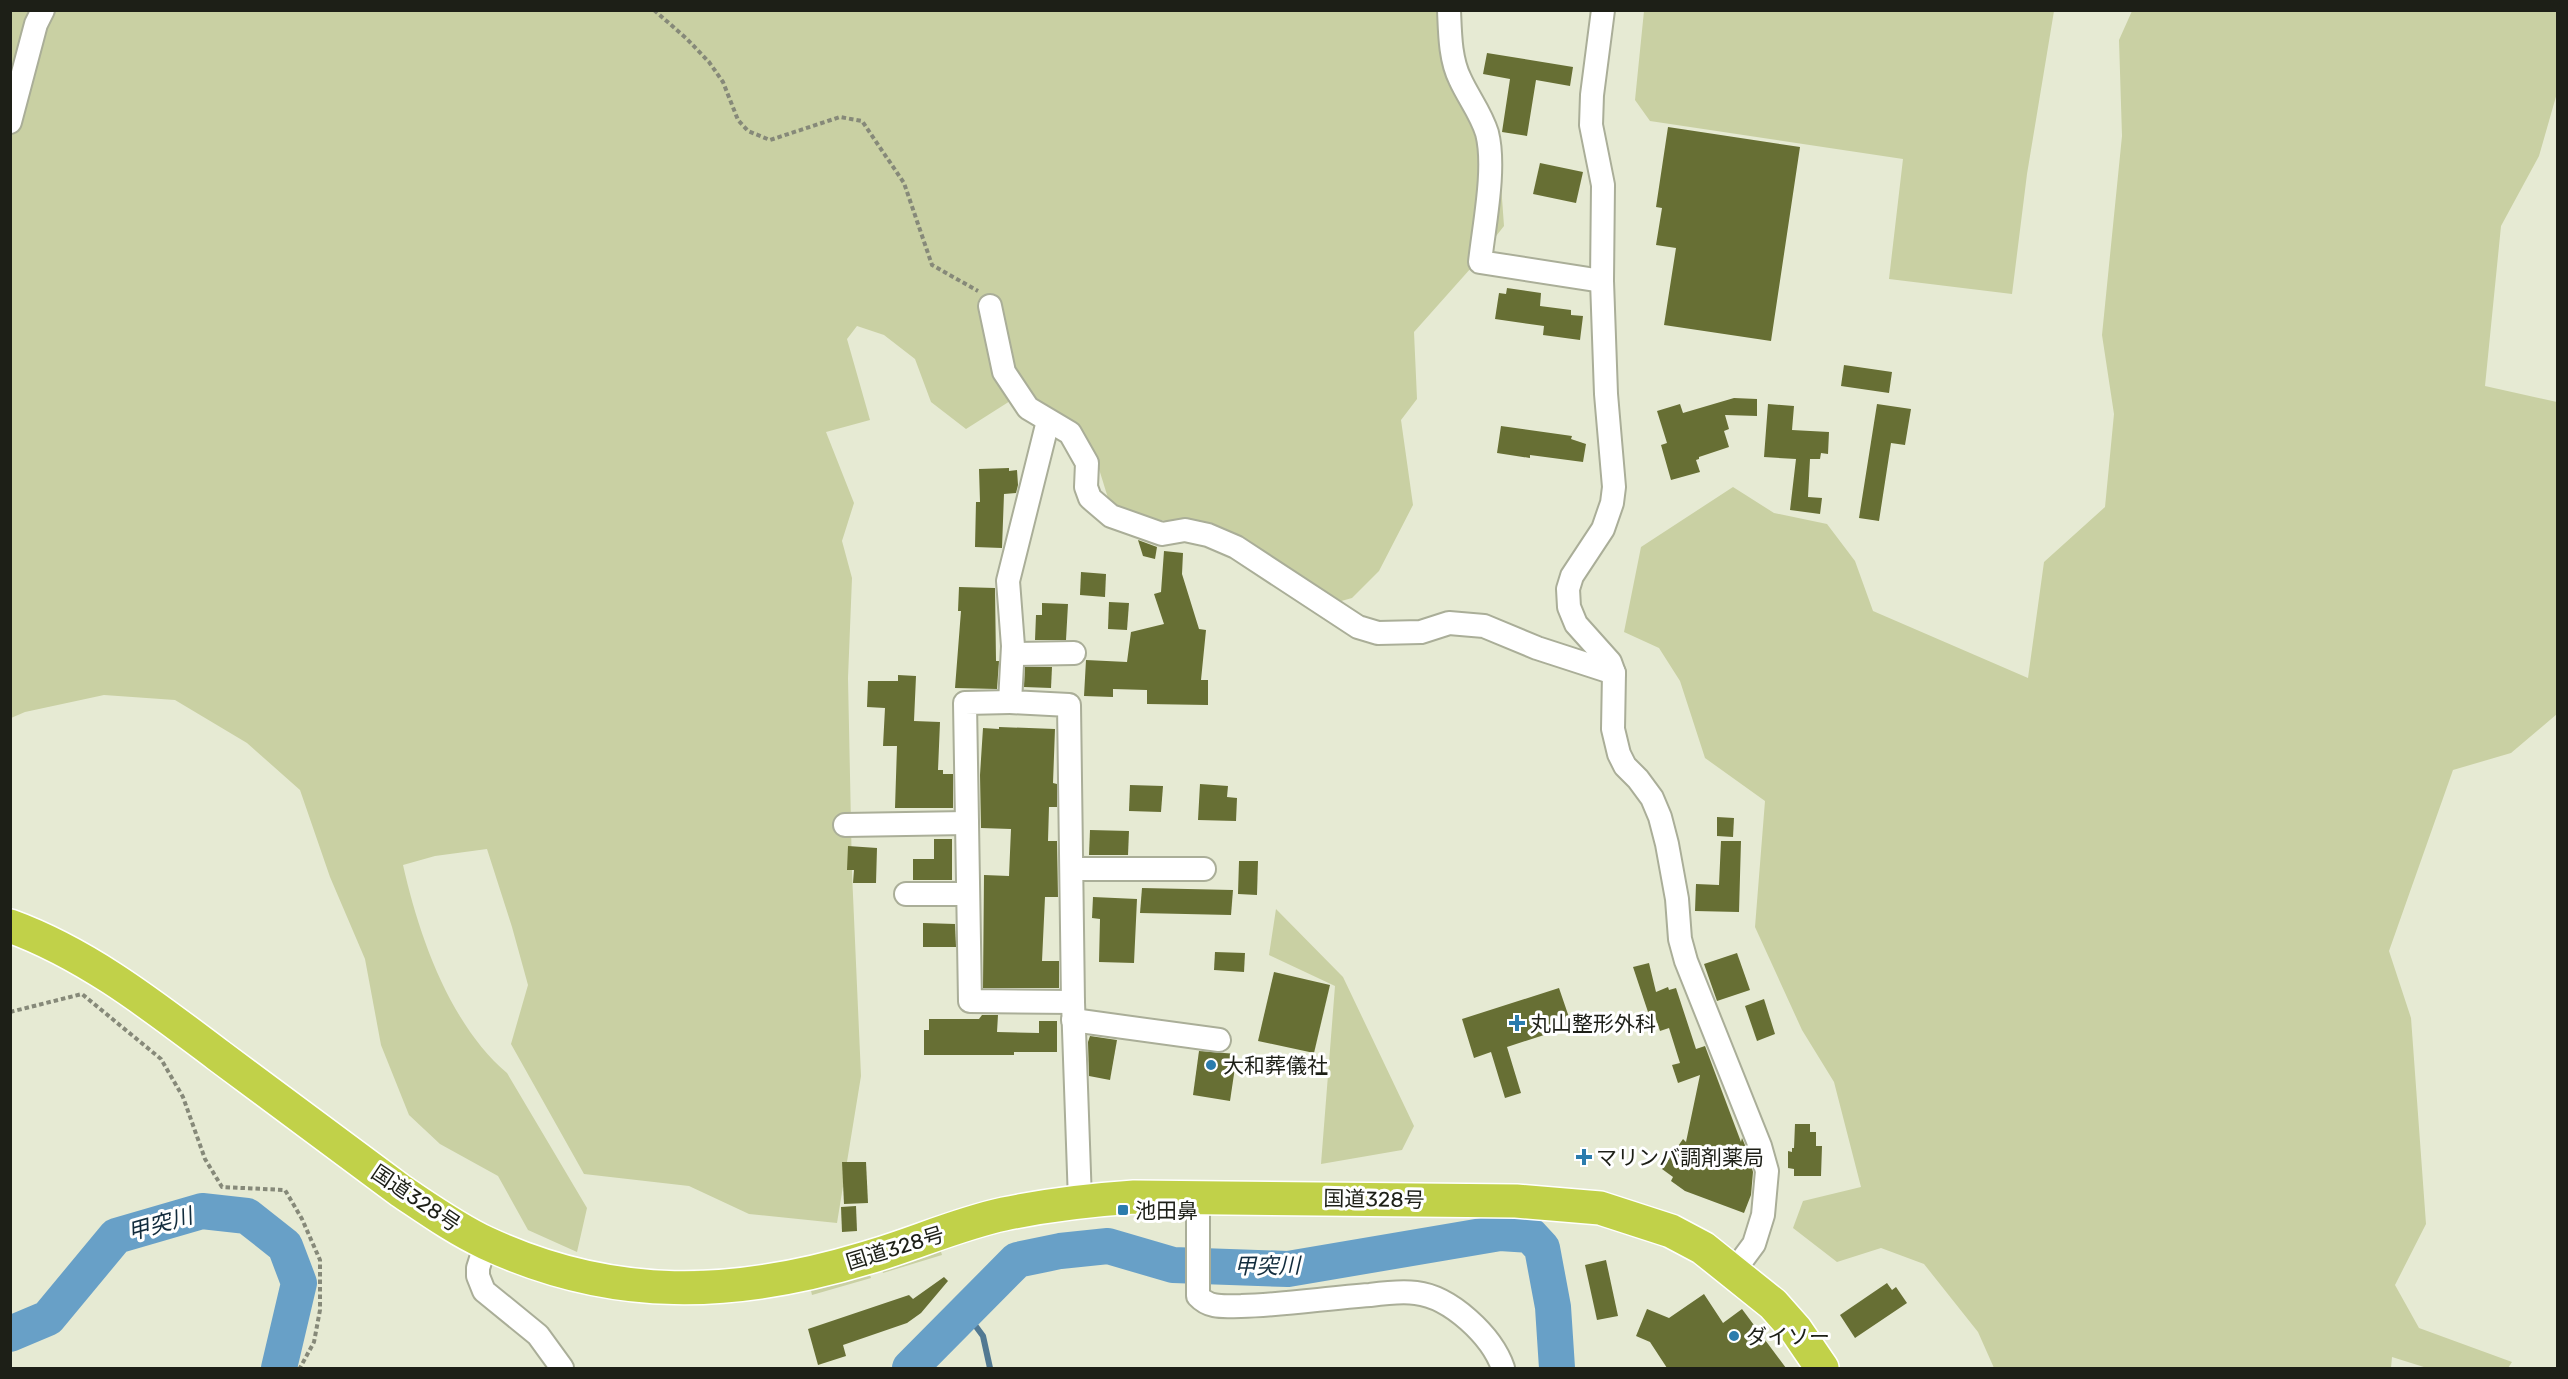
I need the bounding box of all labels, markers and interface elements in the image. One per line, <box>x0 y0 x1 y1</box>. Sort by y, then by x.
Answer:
place label: 丸山整形外科 <box>1530 1011 1656 1036</box>
marker: 丸山整形外科 <box>1508 1014 1526 1032</box>
place label: 大和葬儀社 <box>1223 1053 1328 1078</box>
marker: 大和葬儀社 <box>1204 1058 1218 1072</box>
place label: マリンバ調剤薬局 <box>1596 1145 1764 1170</box>
marker: マリンバ調剤薬局 <box>1577 1150 1591 1164</box>
street label: 国道328号 <box>367 1159 465 1237</box>
street label: 国道328号 <box>1323 1186 1425 1212</box>
place label: 池田鼻 <box>1135 1198 1198 1223</box>
water label: 甲突川 <box>125 1201 197 1246</box>
marker: 池田鼻 <box>1116 1203 1130 1217</box>
street label: 国道328号 <box>843 1221 947 1275</box>
water label: 甲突川 <box>1234 1252 1302 1280</box>
place label: ダイソー <box>1746 1324 1830 1349</box>
marker: ダイソー <box>1727 1329 1741 1343</box>

